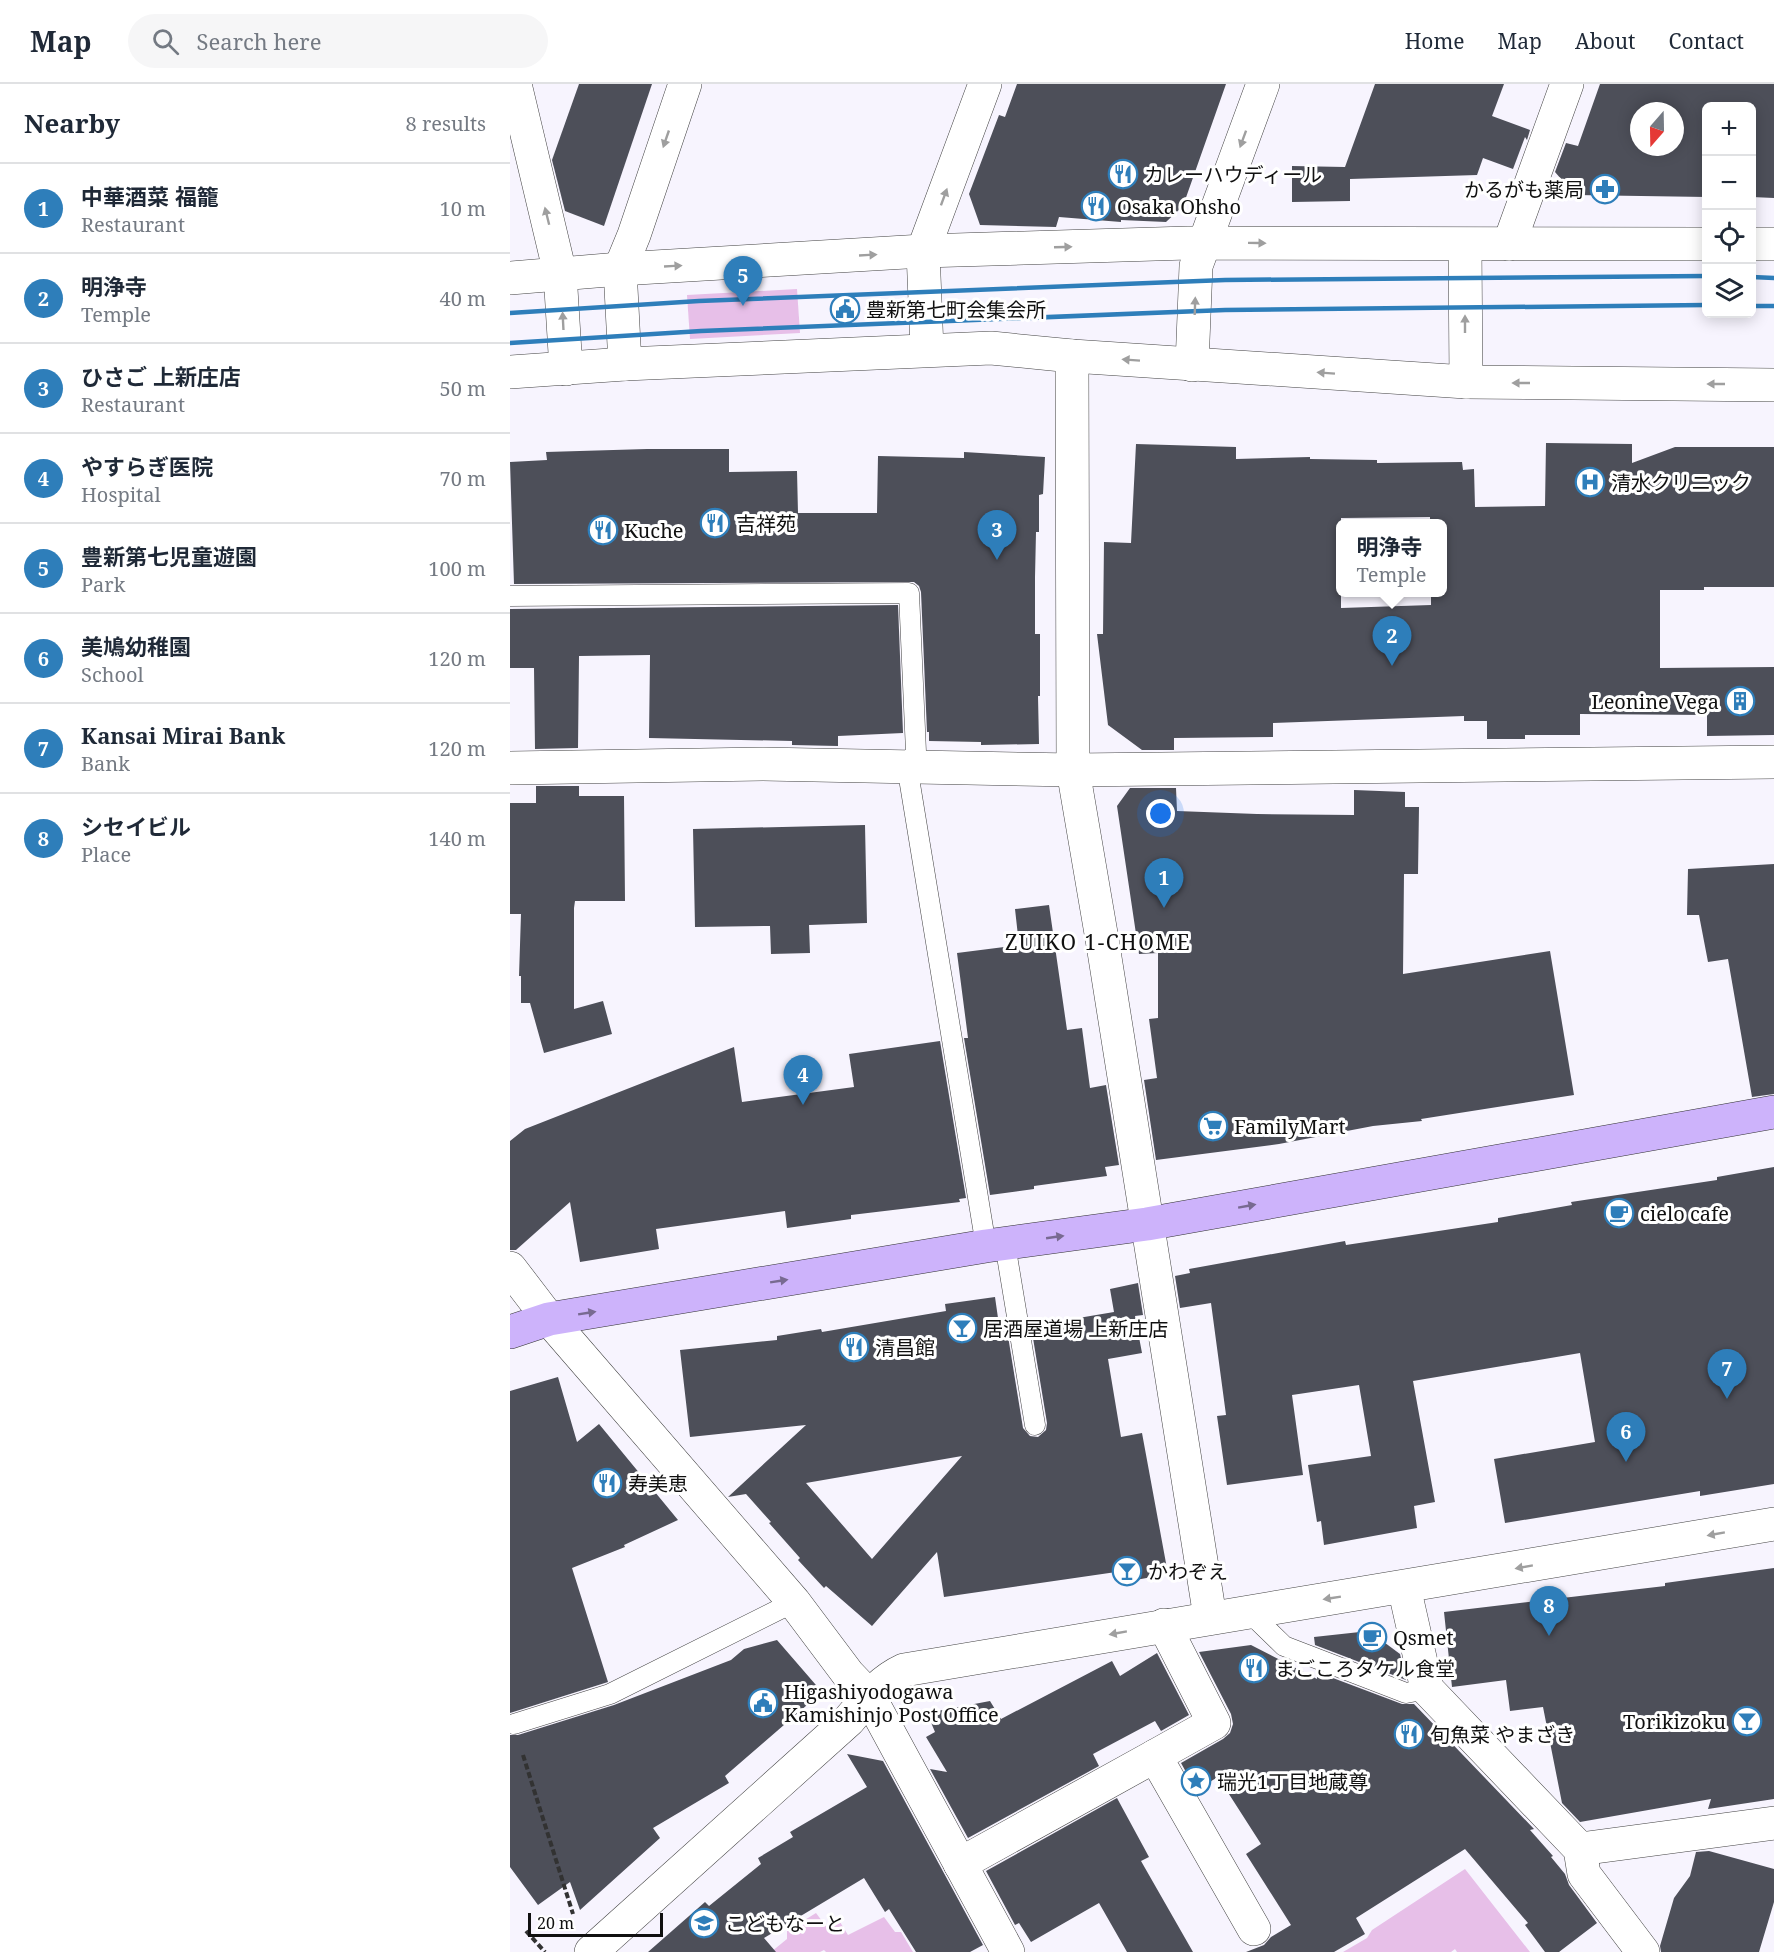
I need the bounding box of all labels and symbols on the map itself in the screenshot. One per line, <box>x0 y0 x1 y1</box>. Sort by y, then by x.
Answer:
north arrow <box>1630 102 1684 156</box>
one-way arrow <box>1237 130 1247 148</box>
one-way arrow <box>661 131 671 149</box>
restaurant icon: カレーハウディール <box>1107 158 1139 190</box>
place label: カレーハウディール <box>1144 161 1322 188</box>
pharmacy icon: かるがも薬局 <box>1589 173 1621 205</box>
place label: かるがも薬局 <box>1464 176 1584 203</box>
one-way arrow <box>939 188 949 206</box>
restaurant icon: Osaka Ohsho <box>1080 190 1112 222</box>
place label: Osaka Ohsho <box>1117 193 1241 220</box>
one-way arrow <box>542 207 552 225</box>
one-way arrow <box>1248 238 1267 248</box>
one-way arrow <box>1053 242 1072 252</box>
one-way arrow <box>858 250 877 259</box>
pin: 5 <box>724 256 762 306</box>
one-way arrow <box>664 261 683 270</box>
public building icon: 豊新第七町会集会所 <box>829 293 861 325</box>
place label: 豊新第七町会集会所 <box>866 296 1046 323</box>
one-way arrow <box>1190 297 1199 316</box>
one-way arrow <box>559 312 568 331</box>
one-way arrow <box>1461 314 1470 333</box>
one-way arrow <box>1122 356 1141 365</box>
one-way arrow <box>1316 369 1335 378</box>
one-way arrow <box>1511 378 1530 388</box>
one-way arrow <box>1706 379 1725 389</box>
hospital icon: 清水クリニック <box>1574 466 1606 498</box>
place label: 清水クリニック <box>1611 469 1751 496</box>
restaurant icon: 吉祥苑 <box>699 507 731 539</box>
place label: 吉祥苑 <box>736 510 796 537</box>
pin: 3 <box>978 510 1016 560</box>
restaurant icon: Kuche <box>587 514 619 546</box>
place label: Kuche <box>624 517 684 544</box>
pin: 2 <box>1372 616 1412 666</box>
building icon: Leonine Vega <box>1724 685 1756 717</box>
place label: Leonine Vega <box>1591 688 1719 715</box>
your location <box>1146 799 1175 828</box>
pin: 1 <box>1144 858 1184 908</box>
district label: ZUIKO 1-CHOME <box>1005 928 1191 956</box>
pin: 4 <box>784 1056 822 1105</box>
supermarket icon: FamilyMart <box>1197 1110 1229 1142</box>
place label: FamilyMart <box>1234 1113 1346 1140</box>
cafe icon: cielo cafe <box>1603 1197 1635 1229</box>
place label: cielo cafe <box>1640 1200 1729 1227</box>
one-way arrow <box>1238 1201 1257 1210</box>
one-way arrow <box>1045 1232 1064 1241</box>
one-way arrow <box>770 1276 789 1285</box>
one-way arrow <box>577 1308 596 1317</box>
bar icon: 居酒屋道場 上新庄店 <box>946 1312 978 1344</box>
place label: 居酒屋道場 上新庄店 <box>983 1315 1168 1342</box>
restaurant icon: 清昌館 <box>838 1331 870 1363</box>
place label: 清昌館 <box>875 1334 935 1361</box>
pin: 7 <box>1708 1350 1746 1399</box>
pin: 6 <box>1606 1412 1646 1462</box>
restaurant icon: 寿美恵 <box>591 1467 623 1499</box>
place label: 寿美恵 <box>628 1470 688 1497</box>
one-way arrow <box>1707 1530 1726 1539</box>
bar icon: かわぞえ <box>1111 1555 1143 1587</box>
place label: かわぞえ <box>1148 1558 1228 1585</box>
one-way arrow <box>1514 1562 1533 1571</box>
pin: 8 <box>1530 1586 1568 1636</box>
one-way arrow <box>1322 1594 1341 1603</box>
cafe icon: Qsmet <box>1356 1621 1388 1653</box>
place label: Qsmet <box>1393 1624 1454 1651</box>
one-way arrow <box>1109 1629 1128 1638</box>
restaurant icon: まごころタケル食堂 <box>1238 1652 1270 1684</box>
place label: まごころタケル食堂 <box>1275 1655 1455 1682</box>
place label: Higashiyodogawa Kamishinjo Post Office <box>784 1678 999 1728</box>
public building icon: Higashiyodogawa Kamishinjo Post Office <box>747 1687 779 1719</box>
bar icon: Torikizoku <box>1731 1705 1763 1737</box>
place label: Torikizoku <box>1623 1708 1726 1735</box>
restaurant icon: 旬魚菜 やまざき <box>1393 1718 1425 1750</box>
place label: 旬魚菜 やまざき <box>1430 1721 1575 1748</box>
place icon: 瑞光1丁目地蔵尊 <box>1180 1765 1212 1797</box>
place label: 瑞光1丁目地蔵尊 <box>1217 1768 1368 1795</box>
school or university icon: こどもなーと <box>688 1907 720 1939</box>
scale bar <box>528 1910 663 1938</box>
place label: こどもなーと <box>725 1910 845 1937</box>

